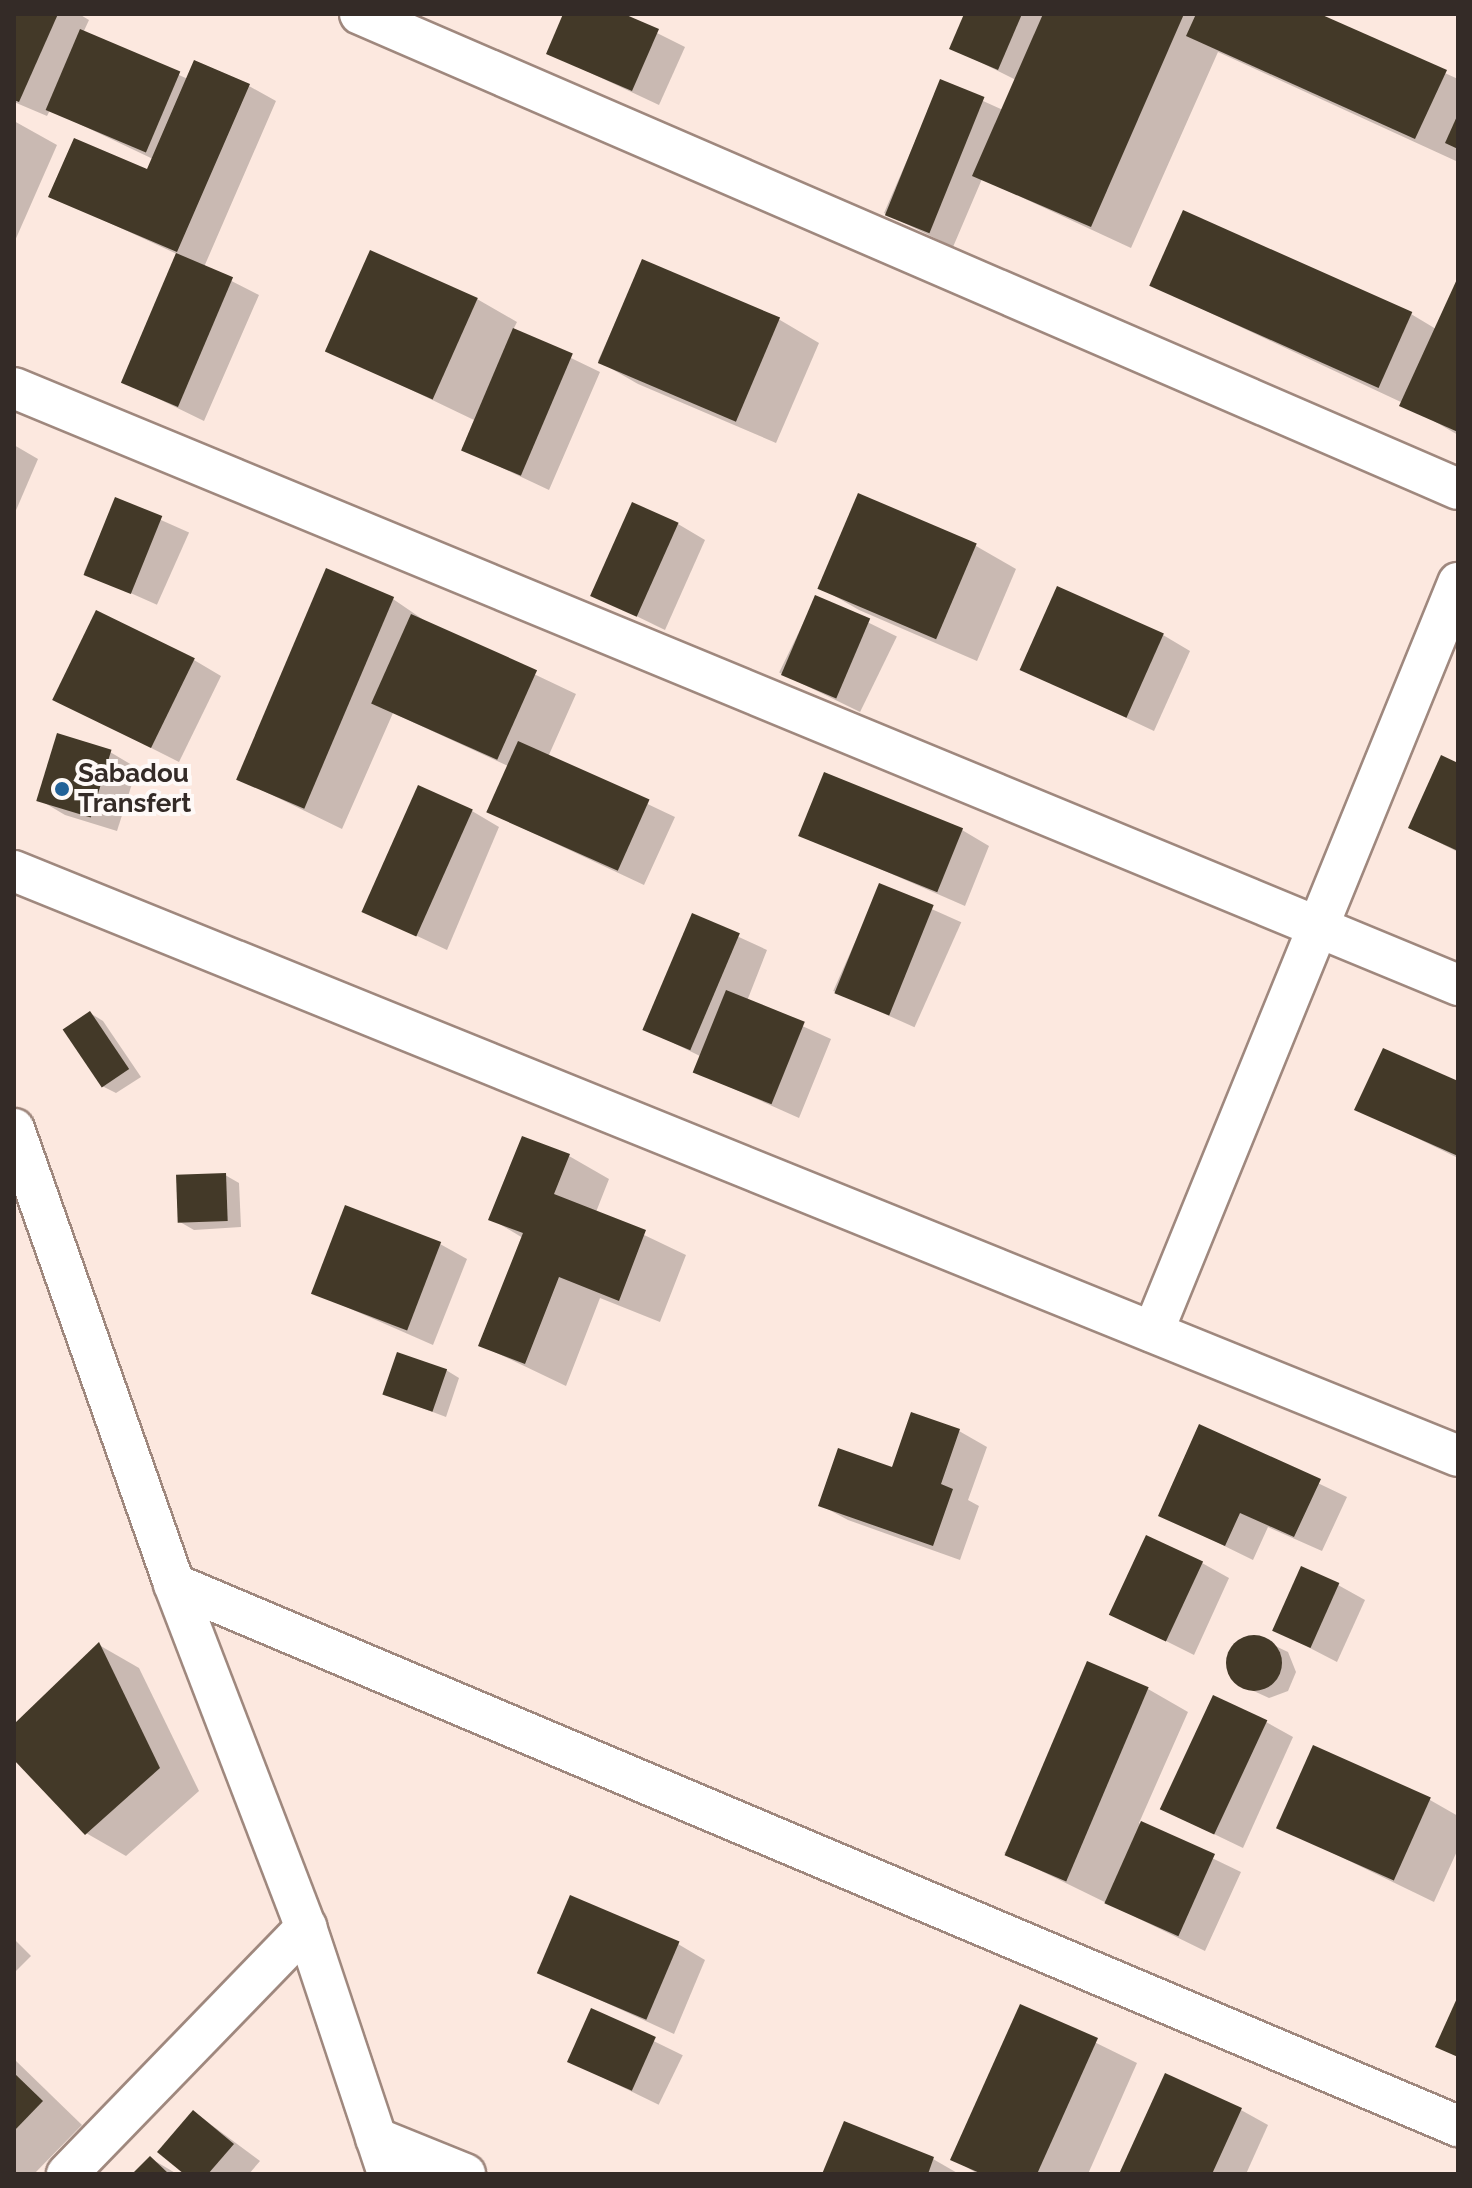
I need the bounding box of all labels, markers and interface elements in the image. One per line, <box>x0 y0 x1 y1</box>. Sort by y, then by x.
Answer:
place label: Sabadou Transfert <box>78 758 191 820</box>
marker: Sabadou Transfert <box>53 780 71 798</box>

